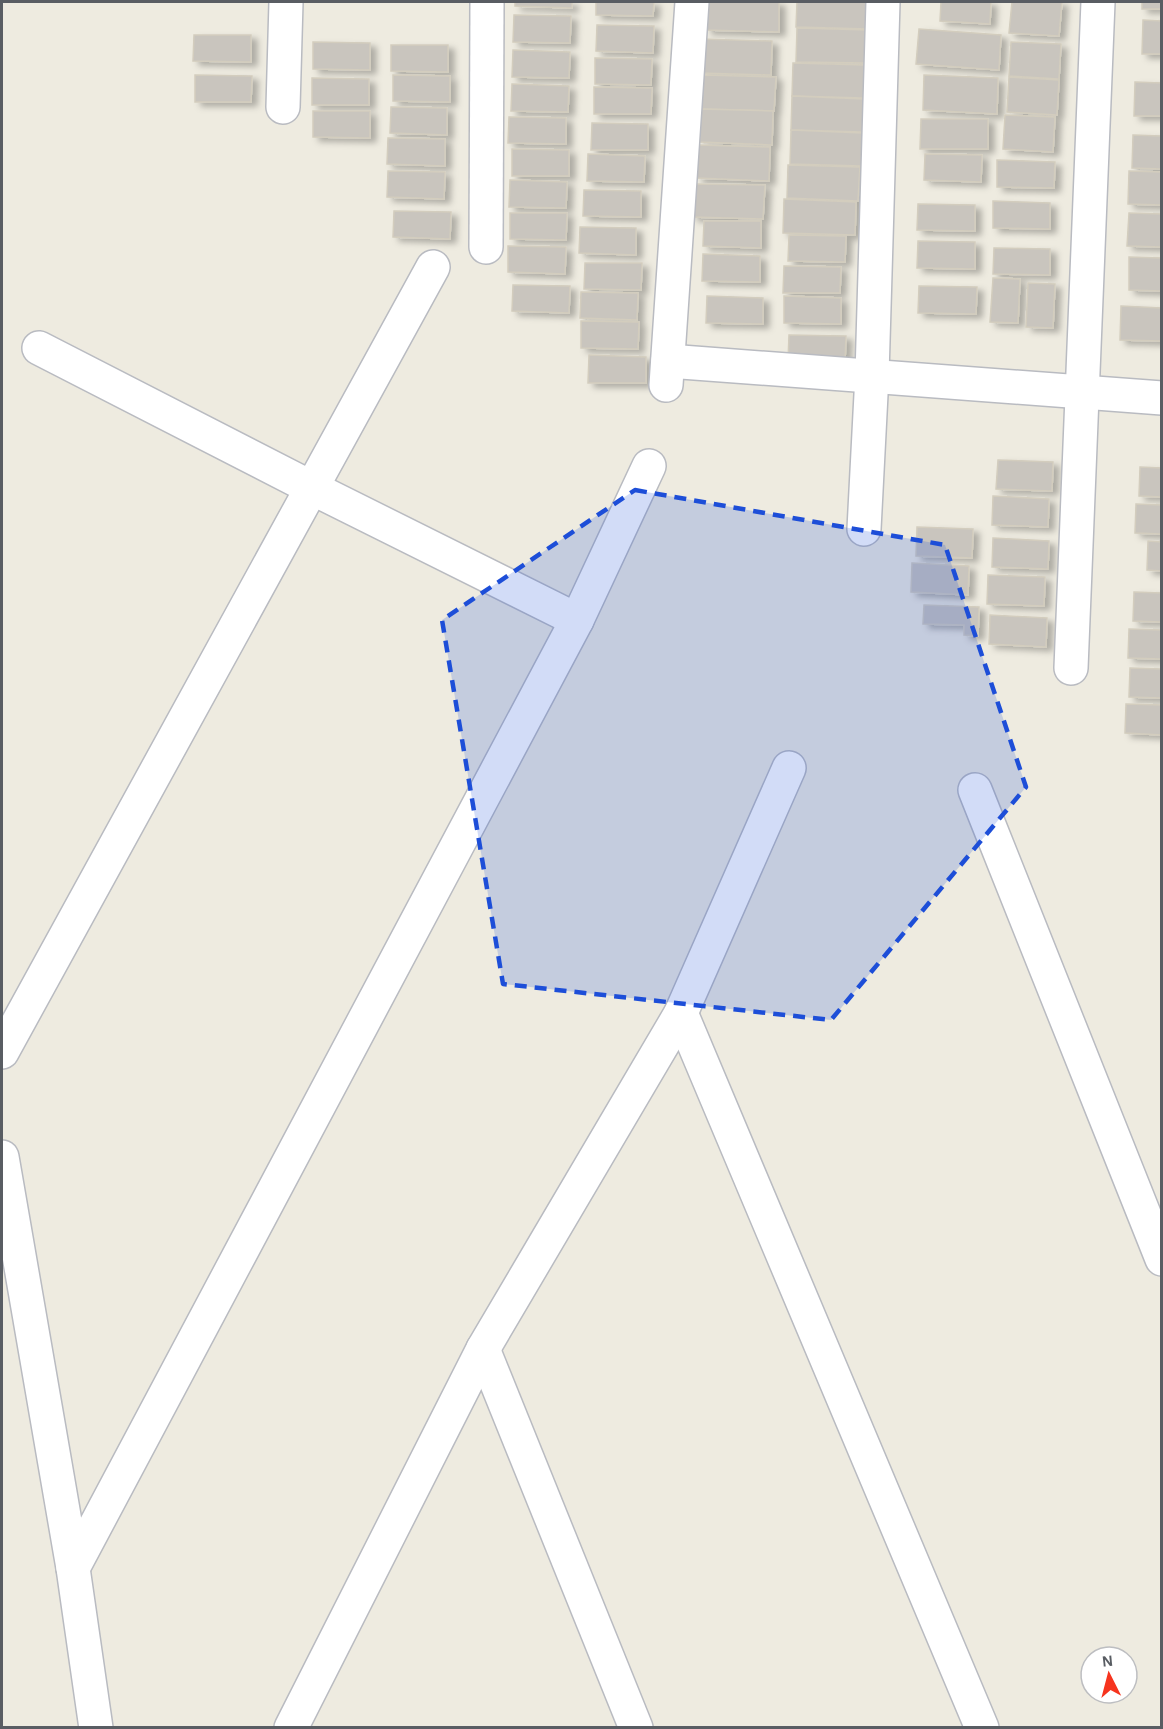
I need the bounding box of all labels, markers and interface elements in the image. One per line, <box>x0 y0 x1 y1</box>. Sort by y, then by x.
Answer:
north arrow <box>1079 1645 1139 1705</box>
text: N <box>1101 1653 1114 1670</box>

